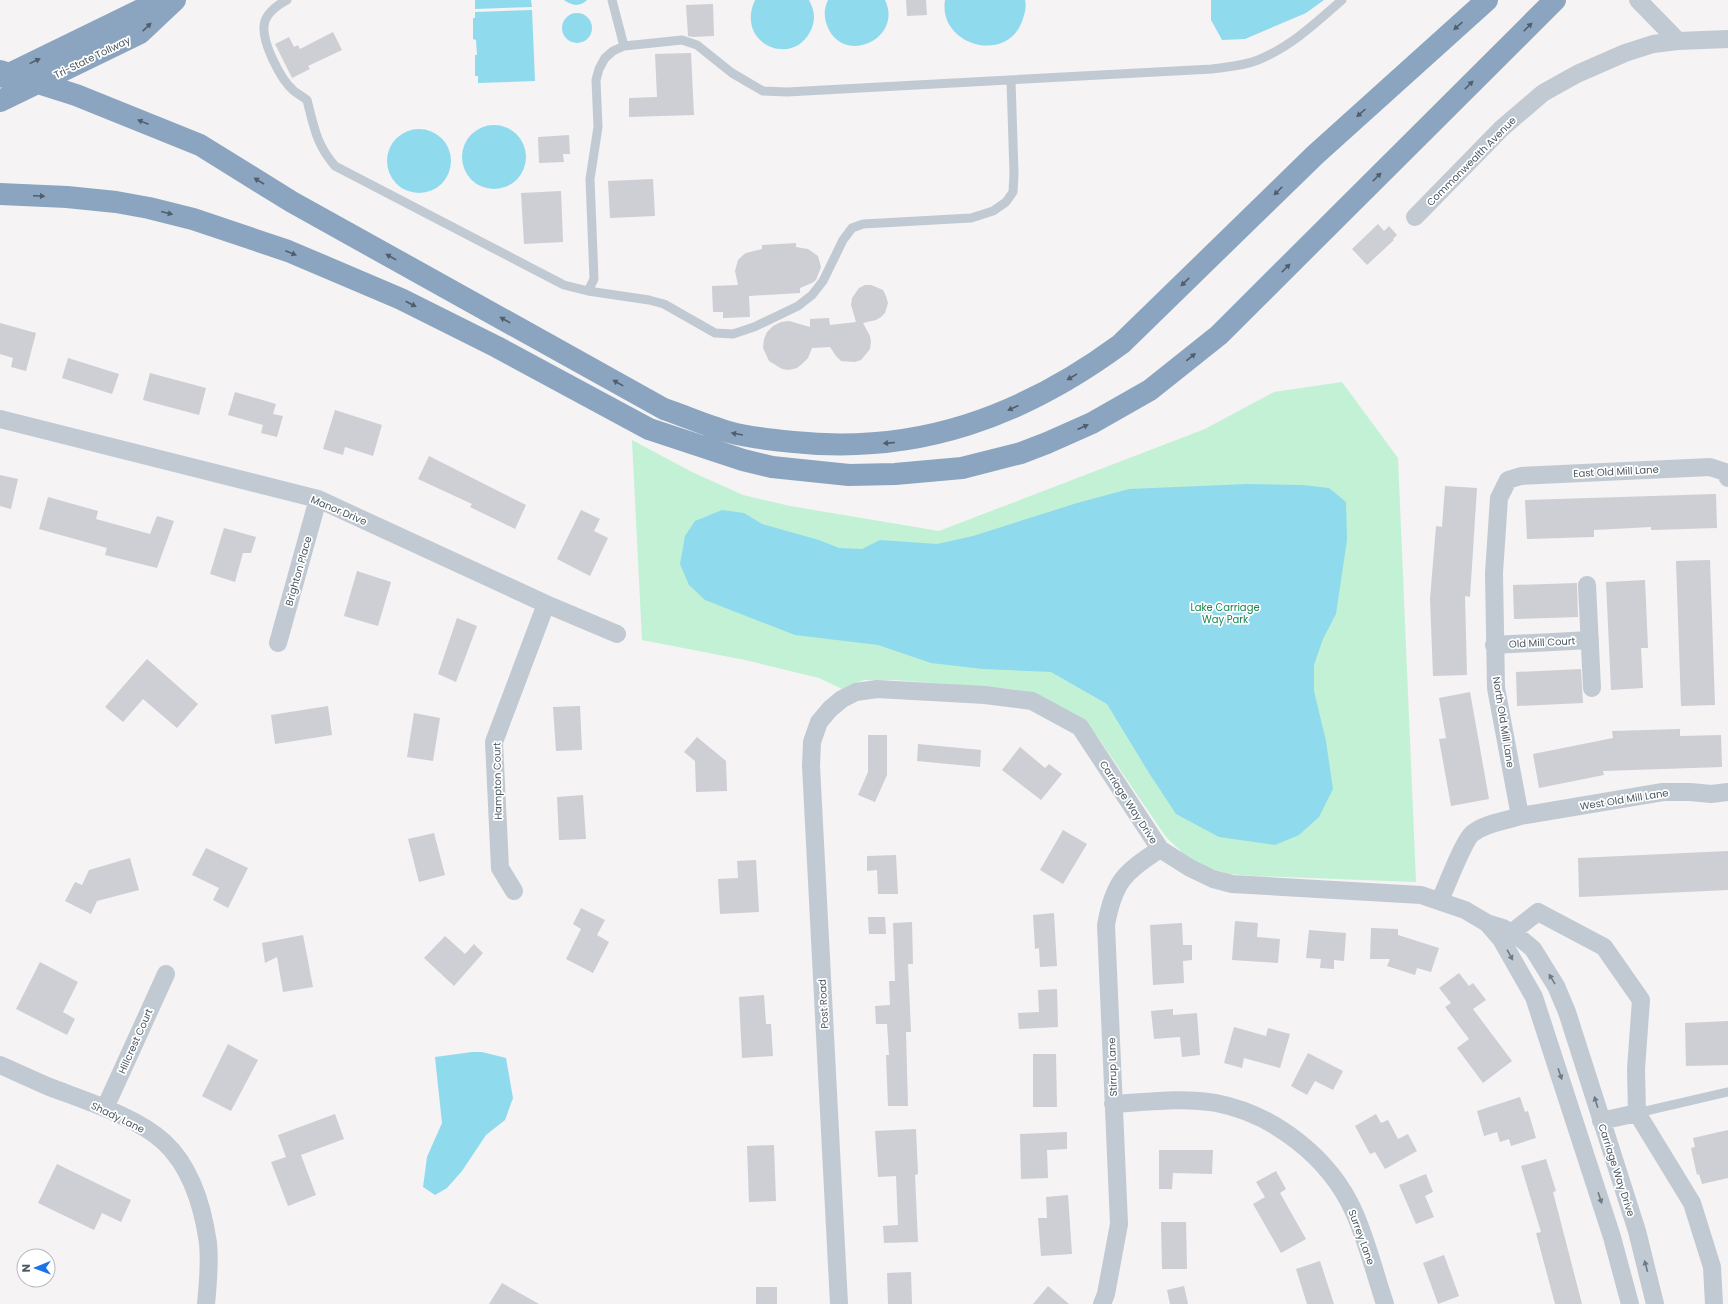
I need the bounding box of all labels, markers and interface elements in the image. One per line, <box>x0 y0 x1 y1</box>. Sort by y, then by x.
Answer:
one-way arrow <box>1453 21 1463 31</box>
one-way arrow <box>142 22 152 32</box>
one-way arrow <box>1523 22 1533 32</box>
street label: Tri-State Tollway <box>52 32 133 82</box>
one-way arrow <box>29 58 41 64</box>
one-way arrow <box>1464 81 1474 90</box>
one-way arrow <box>1356 108 1366 118</box>
street label: Commonwealth Avenue <box>1423 113 1520 210</box>
one-way arrow <box>138 119 149 125</box>
one-way arrow <box>1372 172 1382 182</box>
one-way arrow <box>254 177 264 185</box>
one-way arrow <box>1273 186 1283 196</box>
one-way arrow <box>33 192 45 199</box>
one-way arrow <box>162 210 174 216</box>
one-way arrow <box>286 250 297 256</box>
one-way arrow <box>385 254 397 260</box>
one-way arrow <box>1281 263 1291 273</box>
one-way arrow <box>1180 277 1190 287</box>
one-way arrow <box>405 301 416 307</box>
one-way arrow <box>499 317 510 324</box>
one-way arrow <box>1186 353 1197 361</box>
one-way arrow <box>1066 374 1077 381</box>
one-way arrow <box>612 380 624 387</box>
one-way arrow <box>1008 405 1019 411</box>
one-way arrow <box>1077 424 1089 430</box>
one-way arrow <box>731 431 743 437</box>
one-way arrow <box>882 439 895 446</box>
street label: East Old Mill Lane <box>1573 462 1659 481</box>
street label: Manor Drive <box>308 492 369 529</box>
street label: Brighton Place <box>281 535 316 608</box>
park label: Lake Carriage Way Park <box>1190 600 1260 627</box>
street label: Old Mill Court <box>1509 633 1576 652</box>
street label: North Old Mill Lane <box>1489 675 1518 769</box>
street label: Hampton Court <box>489 742 506 820</box>
street label: Carriage Way Drive <box>1096 758 1161 847</box>
street label: West Old Mill Lane <box>1579 785 1669 814</box>
one-way arrow <box>1506 949 1513 961</box>
one-way arrow <box>1549 973 1556 985</box>
street label: Post Road <box>815 979 832 1029</box>
street label: Hillcrest Court <box>114 1006 157 1076</box>
street label: Stirrup Lane <box>1104 1037 1121 1097</box>
one-way arrow <box>1557 1069 1563 1081</box>
one-way arrow <box>1592 1095 1598 1107</box>
street label: Shady Lane <box>89 1098 147 1137</box>
street label: Carriage Way Drive <box>1594 1122 1639 1218</box>
one-way arrow <box>1597 1192 1603 1204</box>
street label: Surrey Lane <box>1345 1207 1378 1267</box>
north arrow <box>16 1248 56 1288</box>
one-way arrow <box>1643 1260 1649 1272</box>
text: N <box>18 1264 34 1272</box>

